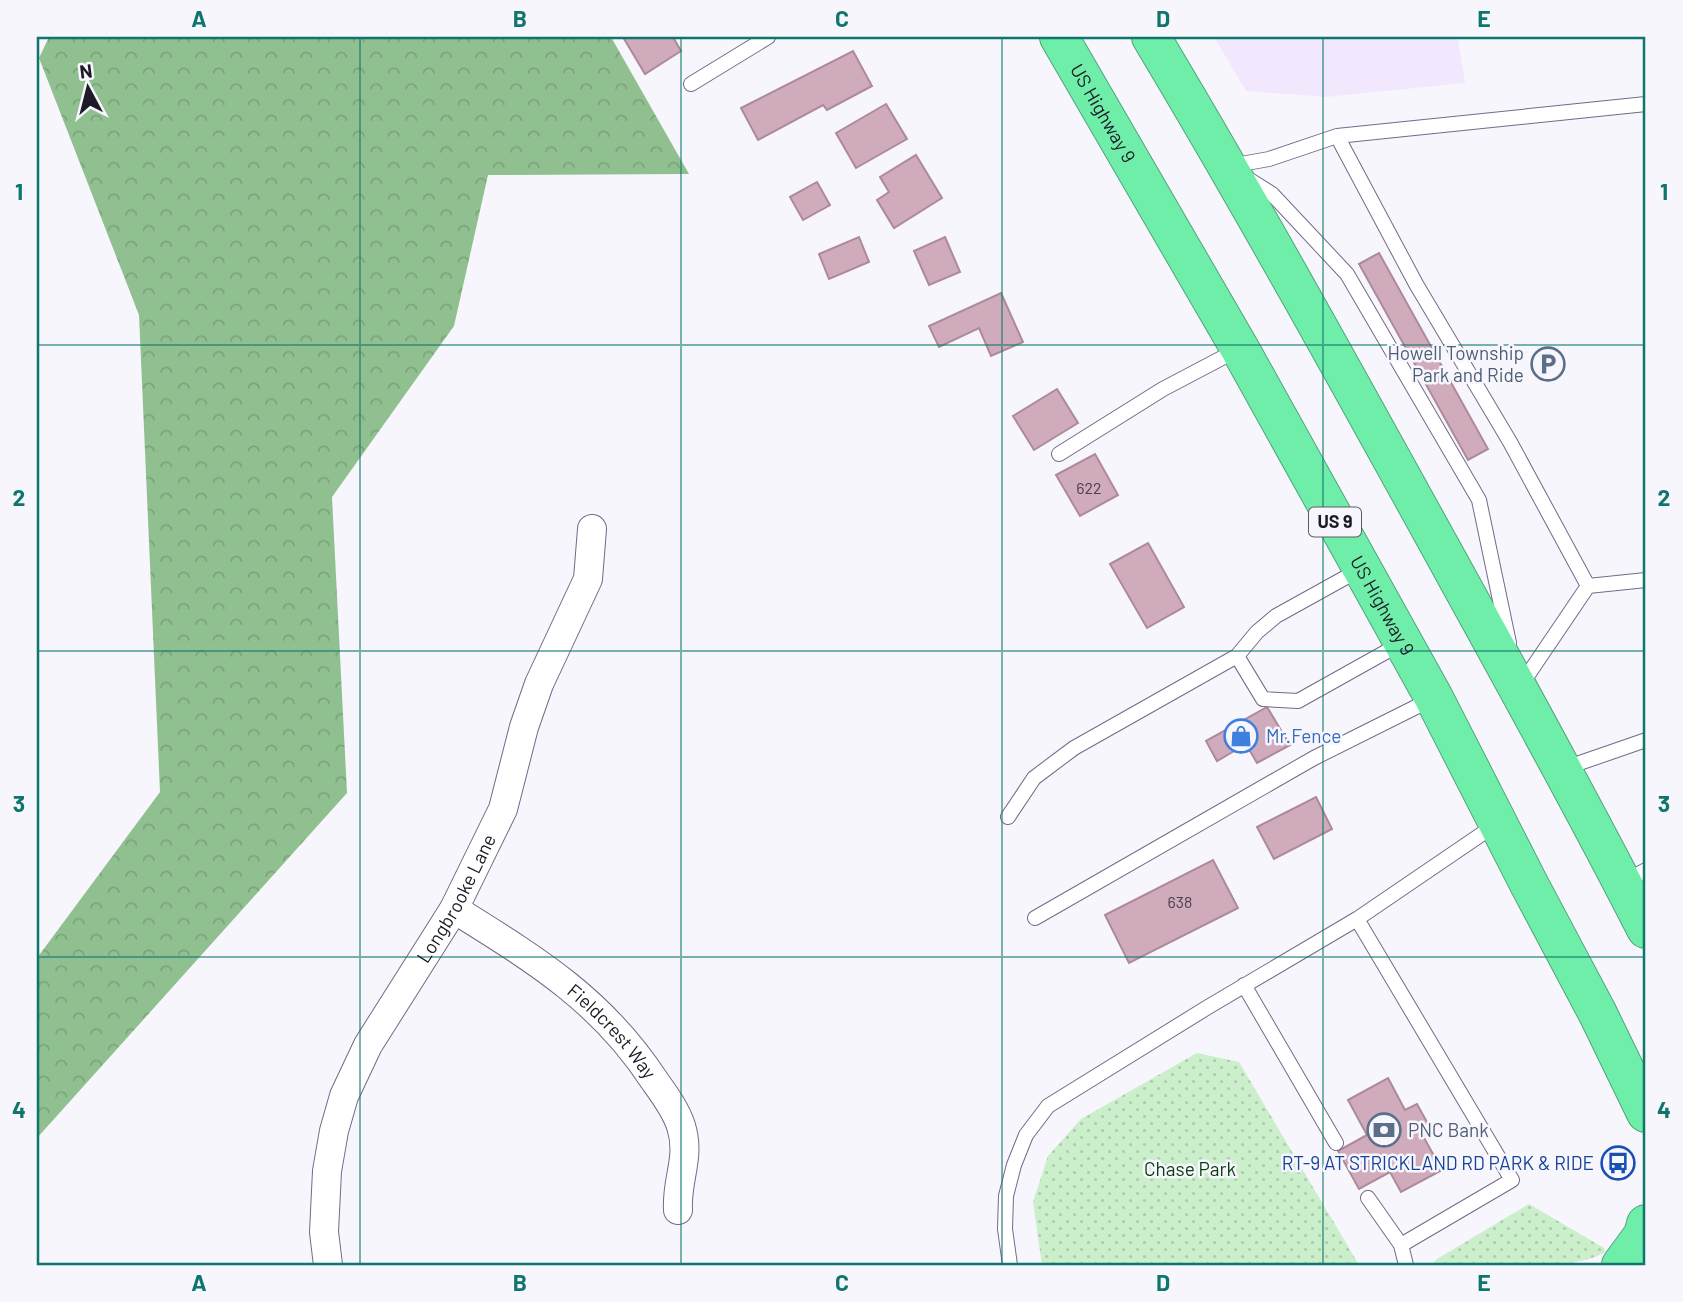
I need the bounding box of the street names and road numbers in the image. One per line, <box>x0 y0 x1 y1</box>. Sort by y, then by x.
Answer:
street label: US Highway 9 <box>1066 59 1141 166</box>
road number: US 9 <box>1309 508 1361 536</box>
street label: US Highway 9 <box>1346 551 1420 659</box>
street label: Longbrooke Lane <box>411 830 500 967</box>
street label: Fieldcrest Way <box>563 978 662 1083</box>

